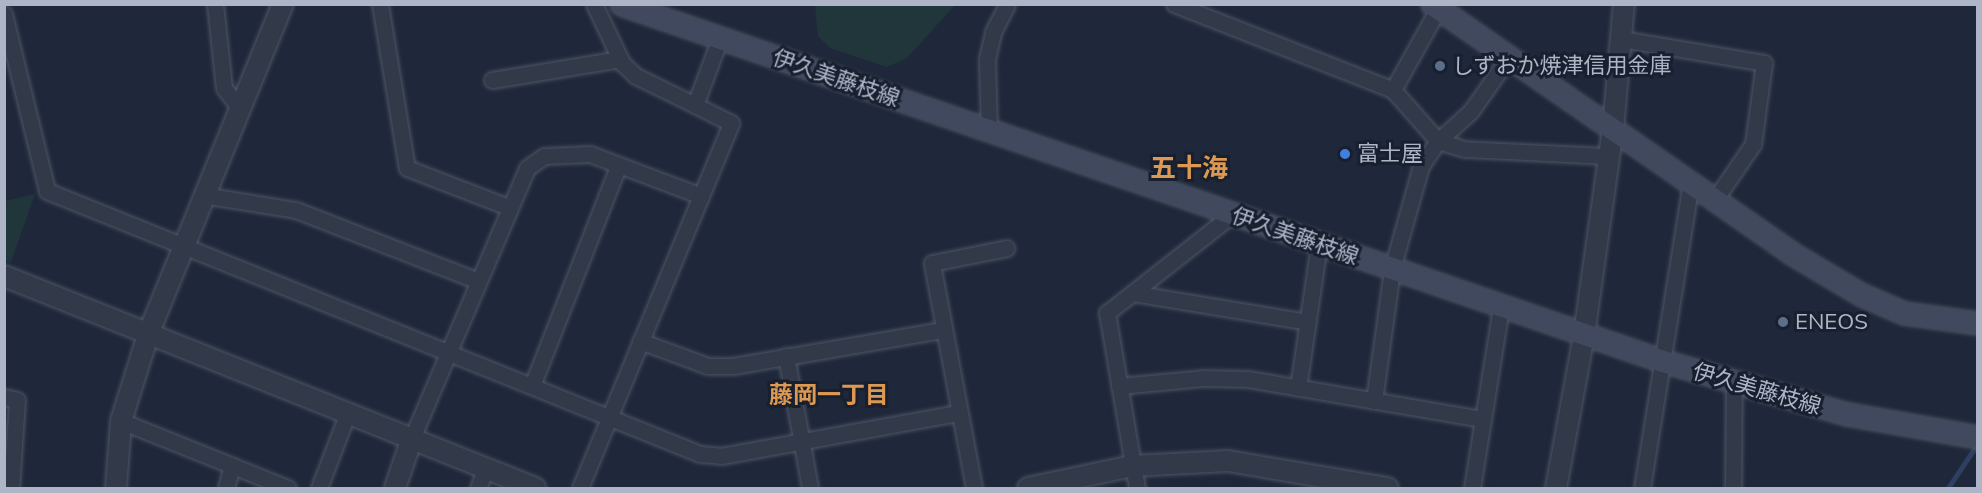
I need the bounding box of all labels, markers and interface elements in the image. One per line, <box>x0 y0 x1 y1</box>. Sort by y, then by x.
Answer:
street label: 伊久美藤枝線 <box>769 44 903 112</box>
place label: しずおか焼津信用金庫 <box>1452 53 1672 79</box>
marker: しずおか焼津信用金庫 <box>1433 59 1447 73</box>
place label: 富士屋 <box>1357 141 1423 167</box>
marker: 富士屋 <box>1338 147 1352 161</box>
district label: 五十海 <box>1150 152 1228 184</box>
street label: 伊久美藤枝線 <box>1228 202 1362 270</box>
place label: ENEOS <box>1795 309 1868 335</box>
marker: ENEOS <box>1776 315 1790 329</box>
street label: 伊久美藤枝線 <box>1690 358 1824 420</box>
district label: 藤岡一丁目 <box>769 381 889 409</box>

